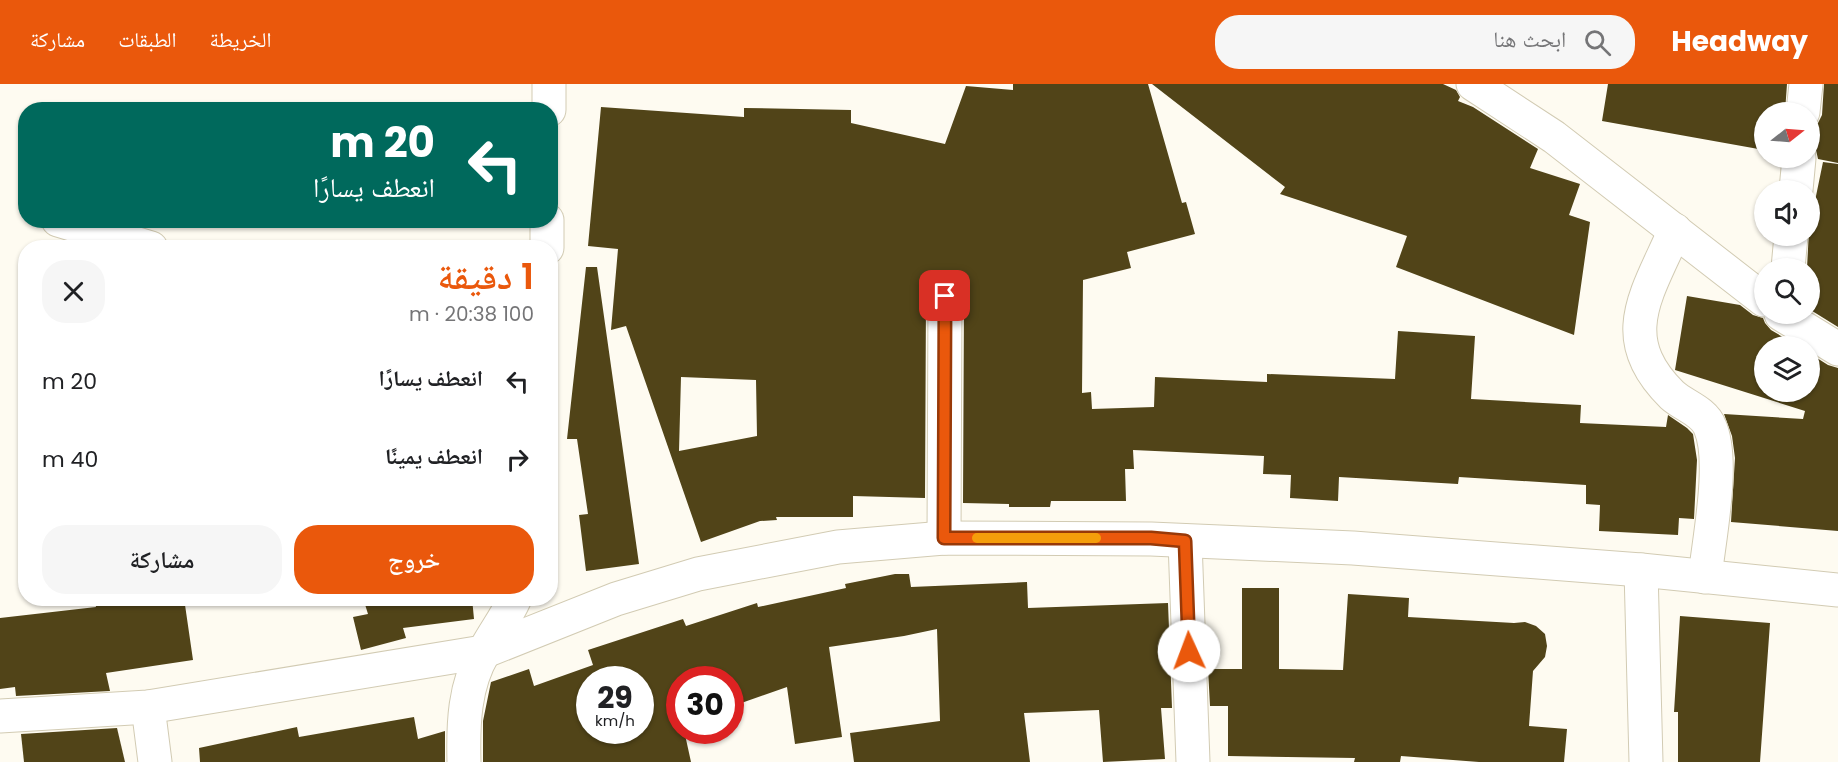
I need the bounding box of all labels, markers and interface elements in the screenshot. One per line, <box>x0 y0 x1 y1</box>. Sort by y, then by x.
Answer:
search box <box>1215 15 1635 69</box>
text: Headway <box>1671 22 1808 61</box>
text: ابحث هنا <box>1493 24 1566 55</box>
text: مشاركة <box>30 25 85 54</box>
text: الطبقات <box>118 25 177 54</box>
text: الخريطة <box>210 25 271 54</box>
icon: search <box>1581 26 1614 59</box>
north arrow <box>1754 102 1820 168</box>
map controls <box>1754 102 1820 402</box>
text: 20 m <box>330 113 435 172</box>
icon: left <box>456 126 534 204</box>
text: انعطف يسارًا <box>313 169 435 206</box>
button: sound <box>1754 180 1820 246</box>
text: 1 دقيقة <box>438 251 534 302</box>
button: search <box>1754 258 1820 324</box>
button: close <box>42 260 105 323</box>
pin <box>919 270 970 321</box>
icon: arrive <box>928 279 961 312</box>
text: 100 m · 20:38 <box>409 300 534 328</box>
button: layers <box>1754 336 1820 402</box>
text: انعطف يسارًا <box>379 363 483 394</box>
icon: left <box>501 365 534 398</box>
text: 20 m <box>42 366 97 397</box>
text: انعطف يمينًا <box>385 441 483 472</box>
icon: right <box>501 443 534 476</box>
text: 40 m <box>42 444 98 475</box>
button: مشاركة <box>42 525 282 594</box>
button: خروج <box>294 525 534 594</box>
position arrow <box>1157 619 1221 683</box>
speed limit sign: 30 <box>666 666 744 744</box>
text: 29 <box>597 676 633 719</box>
text: km/h <box>595 710 635 731</box>

